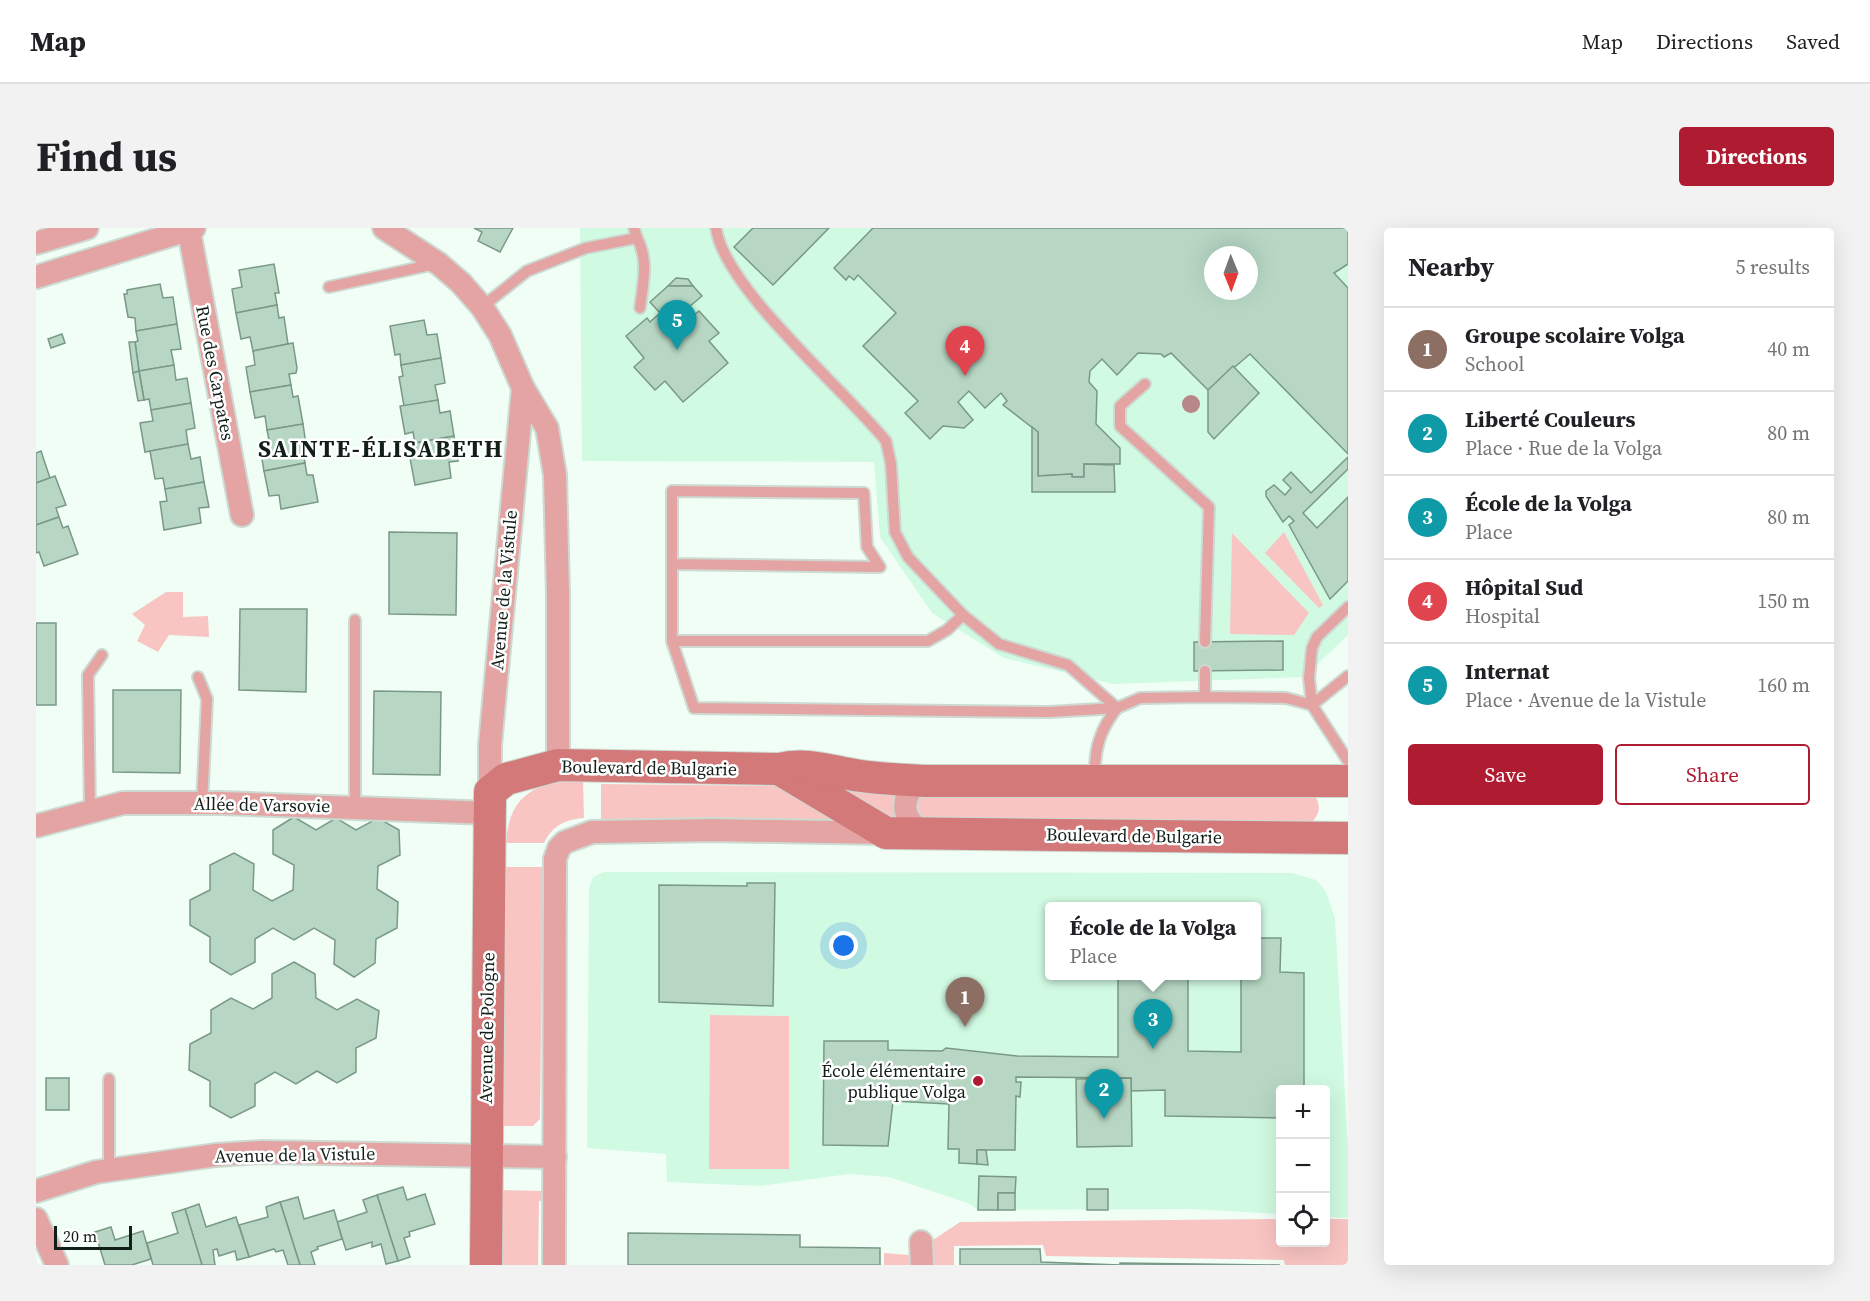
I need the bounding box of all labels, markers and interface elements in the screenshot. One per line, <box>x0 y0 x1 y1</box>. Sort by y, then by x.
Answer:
text: Map <box>30 22 86 60</box>
text: Map <box>1582 27 1623 56</box>
text: Directions <box>1656 27 1753 56</box>
text: Saved <box>1786 27 1840 56</box>
text: Find us <box>36 127 177 185</box>
button: Directions <box>1679 127 1834 186</box>
north arrow <box>1204 246 1258 300</box>
text: Nearby <box>1408 249 1494 285</box>
text: 5 results <box>1735 253 1810 281</box>
pin: 5 <box>658 300 696 350</box>
street label: Rue des Carpates <box>190 303 241 443</box>
text: Groupe scolaire Volga <box>1465 320 1685 350</box>
pin: 4 <box>946 326 984 376</box>
text: 1 <box>1422 335 1433 363</box>
text: 40 m <box>1767 335 1810 363</box>
text: School <box>1465 350 1525 378</box>
text: Liberté Couleurs <box>1465 404 1635 434</box>
text: 2 <box>1422 419 1433 447</box>
text: 80 m <box>1767 419 1810 447</box>
district label: SAINTE-ÉLISABETH <box>258 432 504 465</box>
text: Place · Rue de la Volga <box>1465 434 1662 462</box>
text: École de la Volga <box>1465 488 1632 518</box>
text: 3 <box>1422 503 1433 531</box>
text: 80 m <box>1767 503 1810 531</box>
street label: Avenue de la Vistule <box>484 509 523 671</box>
text: Place <box>1465 518 1513 546</box>
text: Hôpital Sud <box>1465 572 1583 602</box>
text: 4 <box>1422 587 1433 615</box>
text: 150 m <box>1757 587 1810 615</box>
text: Hospital <box>1465 602 1540 630</box>
text: Internat <box>1465 656 1549 686</box>
text: 5 <box>1422 671 1433 699</box>
text: 160 m <box>1757 671 1810 699</box>
text: Place · Avenue de la Vistule <box>1465 686 1706 714</box>
button: Save <box>1408 744 1603 805</box>
button: Share <box>1615 744 1810 805</box>
street label: Boulevard de Bulgarie <box>561 753 737 782</box>
street label: Allée de Varsovie <box>193 791 331 818</box>
street label: Boulevard de Bulgarie <box>1046 821 1222 850</box>
popup <box>1045 902 1261 980</box>
text: École de la Volga <box>1070 912 1236 942</box>
your location <box>829 931 858 960</box>
text: Place <box>1070 942 1117 970</box>
street label: Avenue de Pologne <box>473 952 500 1104</box>
pin: 1 <box>946 978 984 1027</box>
pin: 3 <box>1134 1000 1172 1049</box>
place label: École élémentaire publique Volga <box>821 1058 967 1104</box>
pin: 2 <box>1084 1070 1124 1119</box>
marker: École élémentaire publique Volga <box>971 1074 985 1088</box>
map controls <box>1276 1085 1330 1247</box>
button: + <box>1276 1085 1330 1139</box>
button: − <box>1276 1139 1330 1193</box>
street label: Avenue de la Vistule <box>215 1141 375 1168</box>
button: locate <box>1276 1193 1330 1247</box>
scale bar <box>54 1223 132 1250</box>
text: 20 m <box>63 1225 97 1247</box>

